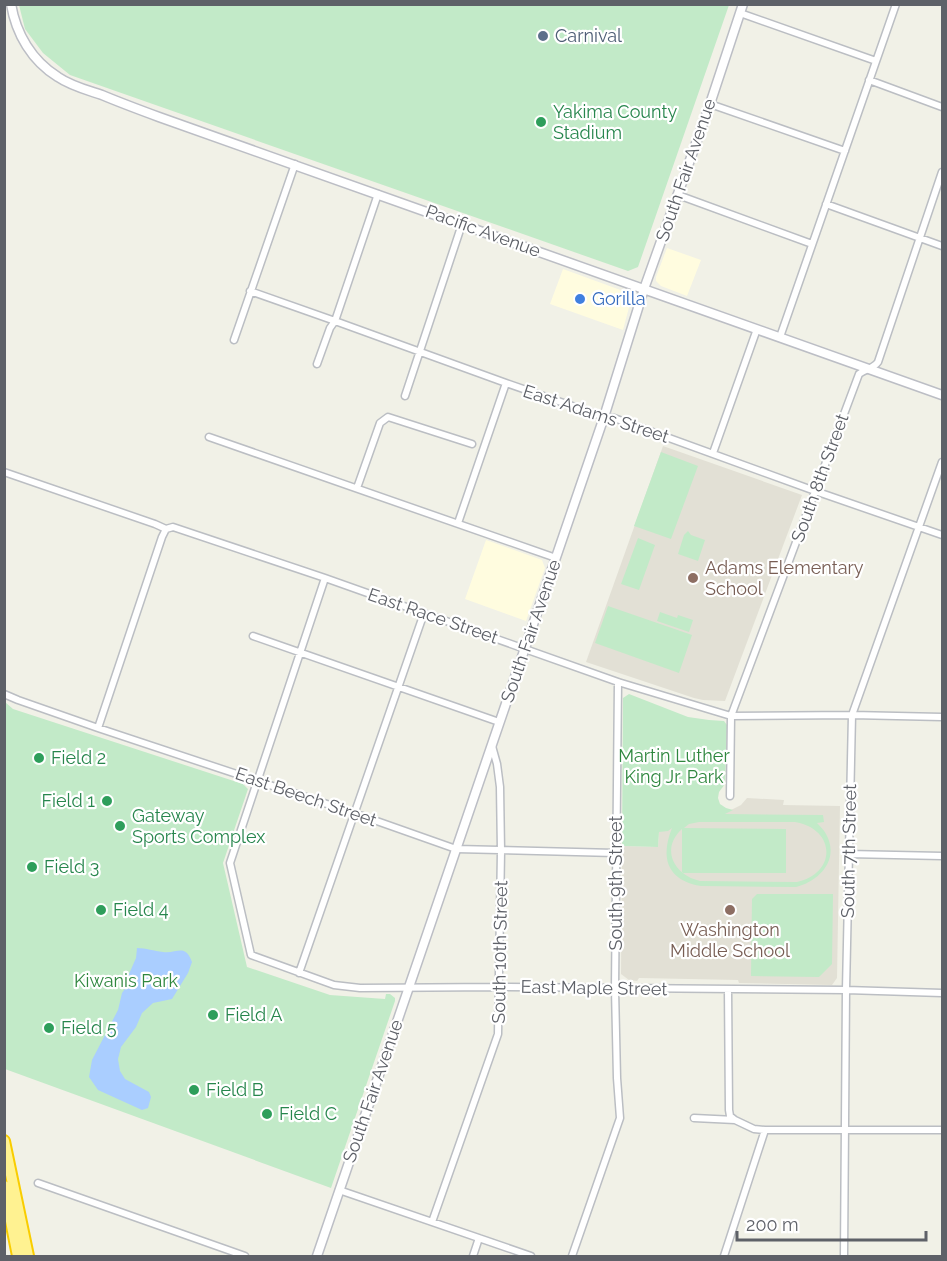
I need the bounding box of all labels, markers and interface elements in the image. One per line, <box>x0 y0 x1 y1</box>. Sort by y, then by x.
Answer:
place label: Carnival <box>555 25 622 46</box>
marker: Carnival <box>536 29 550 43</box>
street label: South Fair Avenue <box>651 95 720 244</box>
place label: Yakima County Stadium <box>553 101 677 143</box>
marker: Yakima County Stadium <box>534 115 548 129</box>
street label: Pacific Avenue <box>423 200 544 261</box>
place label: Gorilla <box>592 288 645 309</box>
marker: Gorilla <box>573 292 587 306</box>
street label: East Adams Street <box>521 380 672 447</box>
street label: South 8th Street <box>787 411 853 545</box>
street label: South Fair Avenue <box>496 556 565 705</box>
place label: Adams Elementary School <box>705 557 864 599</box>
marker: Adams Elementary School <box>686 571 700 585</box>
street label: East Race Street <box>365 583 501 648</box>
park label: Martin Luther King Jr. Park <box>618 745 730 787</box>
place label: Field 2 <box>51 747 106 768</box>
marker: Field 2 <box>32 751 46 765</box>
street label: East Beech Street <box>233 763 380 831</box>
street label: South 7th Street <box>837 784 860 918</box>
place label: Field 1 <box>42 790 95 811</box>
marker: Field 1 <box>100 794 114 808</box>
place label: Gateway Sports Complex <box>132 805 265 847</box>
street label: South 9th Street <box>605 815 626 951</box>
marker: Gateway Sports Complex <box>113 819 127 833</box>
place label: Field 3 <box>44 856 99 877</box>
marker: Field 3 <box>25 860 39 874</box>
street label: South 10th Street <box>488 880 511 1024</box>
place label: Field 4 <box>113 899 169 920</box>
marker: Field 4 <box>94 903 108 917</box>
marker: Washington Middle School <box>723 903 737 917</box>
place label: Washington Middle School <box>670 919 790 961</box>
park label: Kiwanis Park <box>74 970 179 991</box>
street label: East Maple Street <box>521 976 667 999</box>
place label: Field A <box>225 1004 282 1025</box>
marker: Field A <box>206 1008 220 1022</box>
street label: South Fair Avenue <box>338 1016 407 1165</box>
place label: Field 5 <box>61 1017 117 1038</box>
marker: Field 5 <box>42 1021 56 1035</box>
place label: Field B <box>206 1079 264 1100</box>
marker: Field B <box>187 1083 201 1097</box>
place label: Field C <box>279 1103 337 1124</box>
marker: Field C <box>260 1107 274 1121</box>
scale bar <box>737 1204 926 1242</box>
text: 200 m <box>746 1214 799 1235</box>

